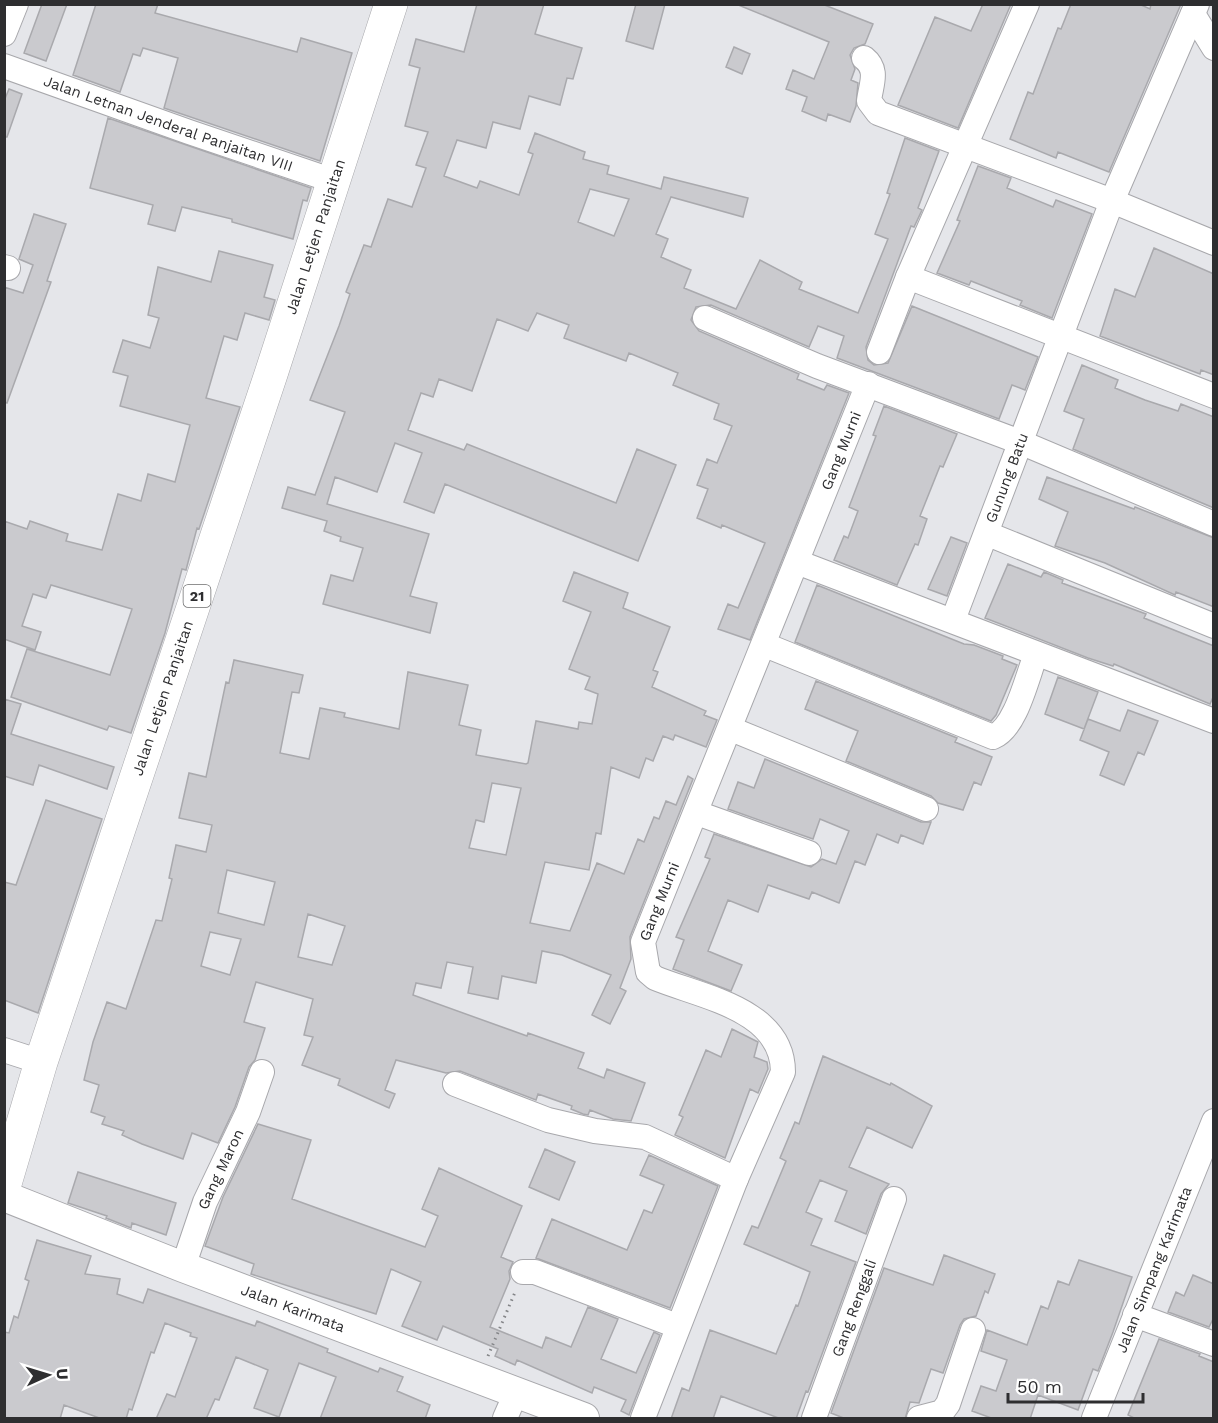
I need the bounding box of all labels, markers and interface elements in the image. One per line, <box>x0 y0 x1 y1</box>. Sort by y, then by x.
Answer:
street label: Jalan Letnan Jenderal Panjaitan VIII <box>41 72 295 175</box>
street label: Jalan Letjen Panjaitan <box>282 157 349 317</box>
street label: Gang Murni <box>817 409 865 493</box>
street label: Gunung Batu <box>982 430 1032 525</box>
road number: 21 <box>184 585 210 607</box>
street label: Jalan Letjen Panjaitan <box>128 618 197 778</box>
street label: Gang Murni <box>635 860 683 943</box>
street label: Gang Maron <box>194 1126 248 1212</box>
street label: Jalan Simpang Karimata <box>1112 1183 1196 1356</box>
street label: Gang Renggali <box>828 1257 880 1359</box>
street label: Jalan Karimata <box>238 1281 348 1336</box>
north arrow <box>18 1345 78 1405</box>
scale bar <box>1008 1366 1143 1404</box>
text: U <box>53 1368 72 1380</box>
text: 50 m <box>1017 1376 1062 1397</box>

